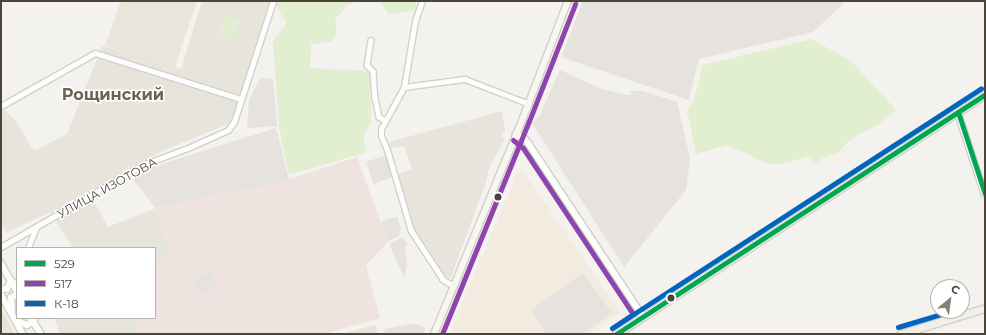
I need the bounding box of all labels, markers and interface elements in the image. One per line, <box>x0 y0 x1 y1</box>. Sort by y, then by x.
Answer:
district label: Рощинский <box>62 85 164 105</box>
street label: УЛИЦА ИЗОТОВА <box>55 155 159 221</box>
unlabelled marker <box>493 192 503 202</box>
legend <box>16 247 156 319</box>
text: 529 <box>54 256 75 271</box>
text: 517 <box>54 276 72 291</box>
north arrow <box>930 279 970 319</box>
text: С <box>948 281 962 297</box>
unlabelled marker <box>666 293 676 303</box>
text: К-18 <box>54 296 79 311</box>

